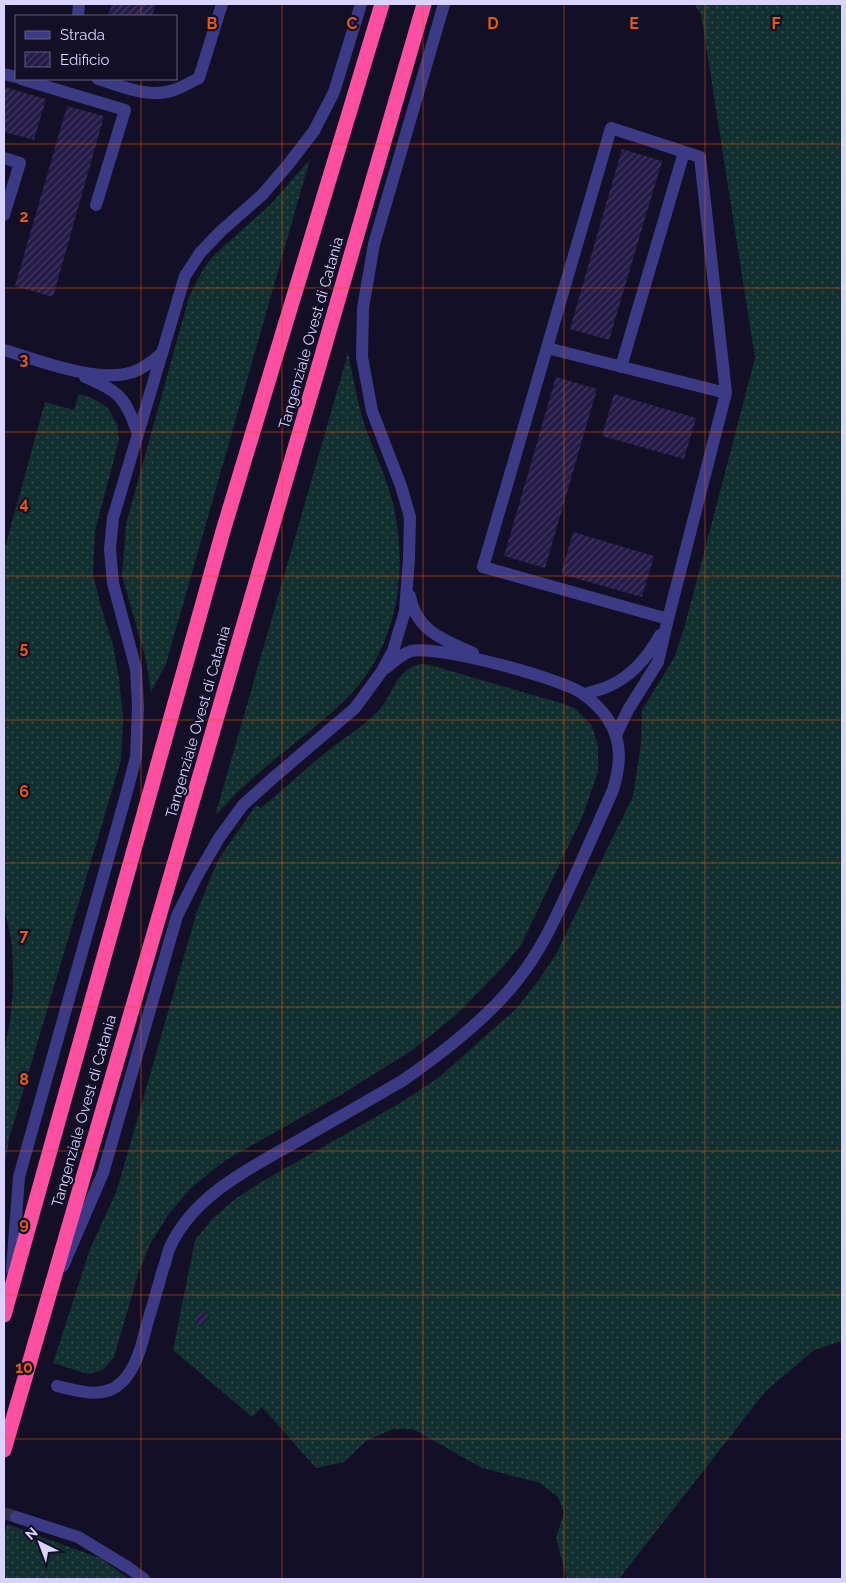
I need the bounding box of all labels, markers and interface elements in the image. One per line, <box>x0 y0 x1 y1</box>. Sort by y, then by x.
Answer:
text: B <box>207 14 218 33</box>
text: C <box>347 14 358 33</box>
text: D <box>487 14 499 33</box>
text: E <box>629 14 639 33</box>
text: F <box>771 14 781 33</box>
legend <box>15 15 178 80</box>
text: Strada <box>60 26 105 44</box>
text: Edificio <box>60 51 110 69</box>
text: 2 <box>19 207 29 226</box>
street label: Tangenziale Ovest di Catania <box>275 235 347 431</box>
text: 3 <box>20 350 29 369</box>
text: 4 <box>19 494 29 513</box>
street label: Tangenziale Ovest di Catania <box>162 624 234 820</box>
text: 5 <box>20 638 29 657</box>
text: 6 <box>19 782 29 801</box>
text: 7 <box>20 926 29 945</box>
street label: Tangenziale Ovest di Catania <box>48 1013 120 1209</box>
text: 8 <box>19 1070 29 1089</box>
text: 9 <box>19 1214 29 1233</box>
text: 10 <box>15 1358 33 1377</box>
north arrow <box>15 1518 65 1568</box>
text: N <box>22 1524 41 1543</box>

